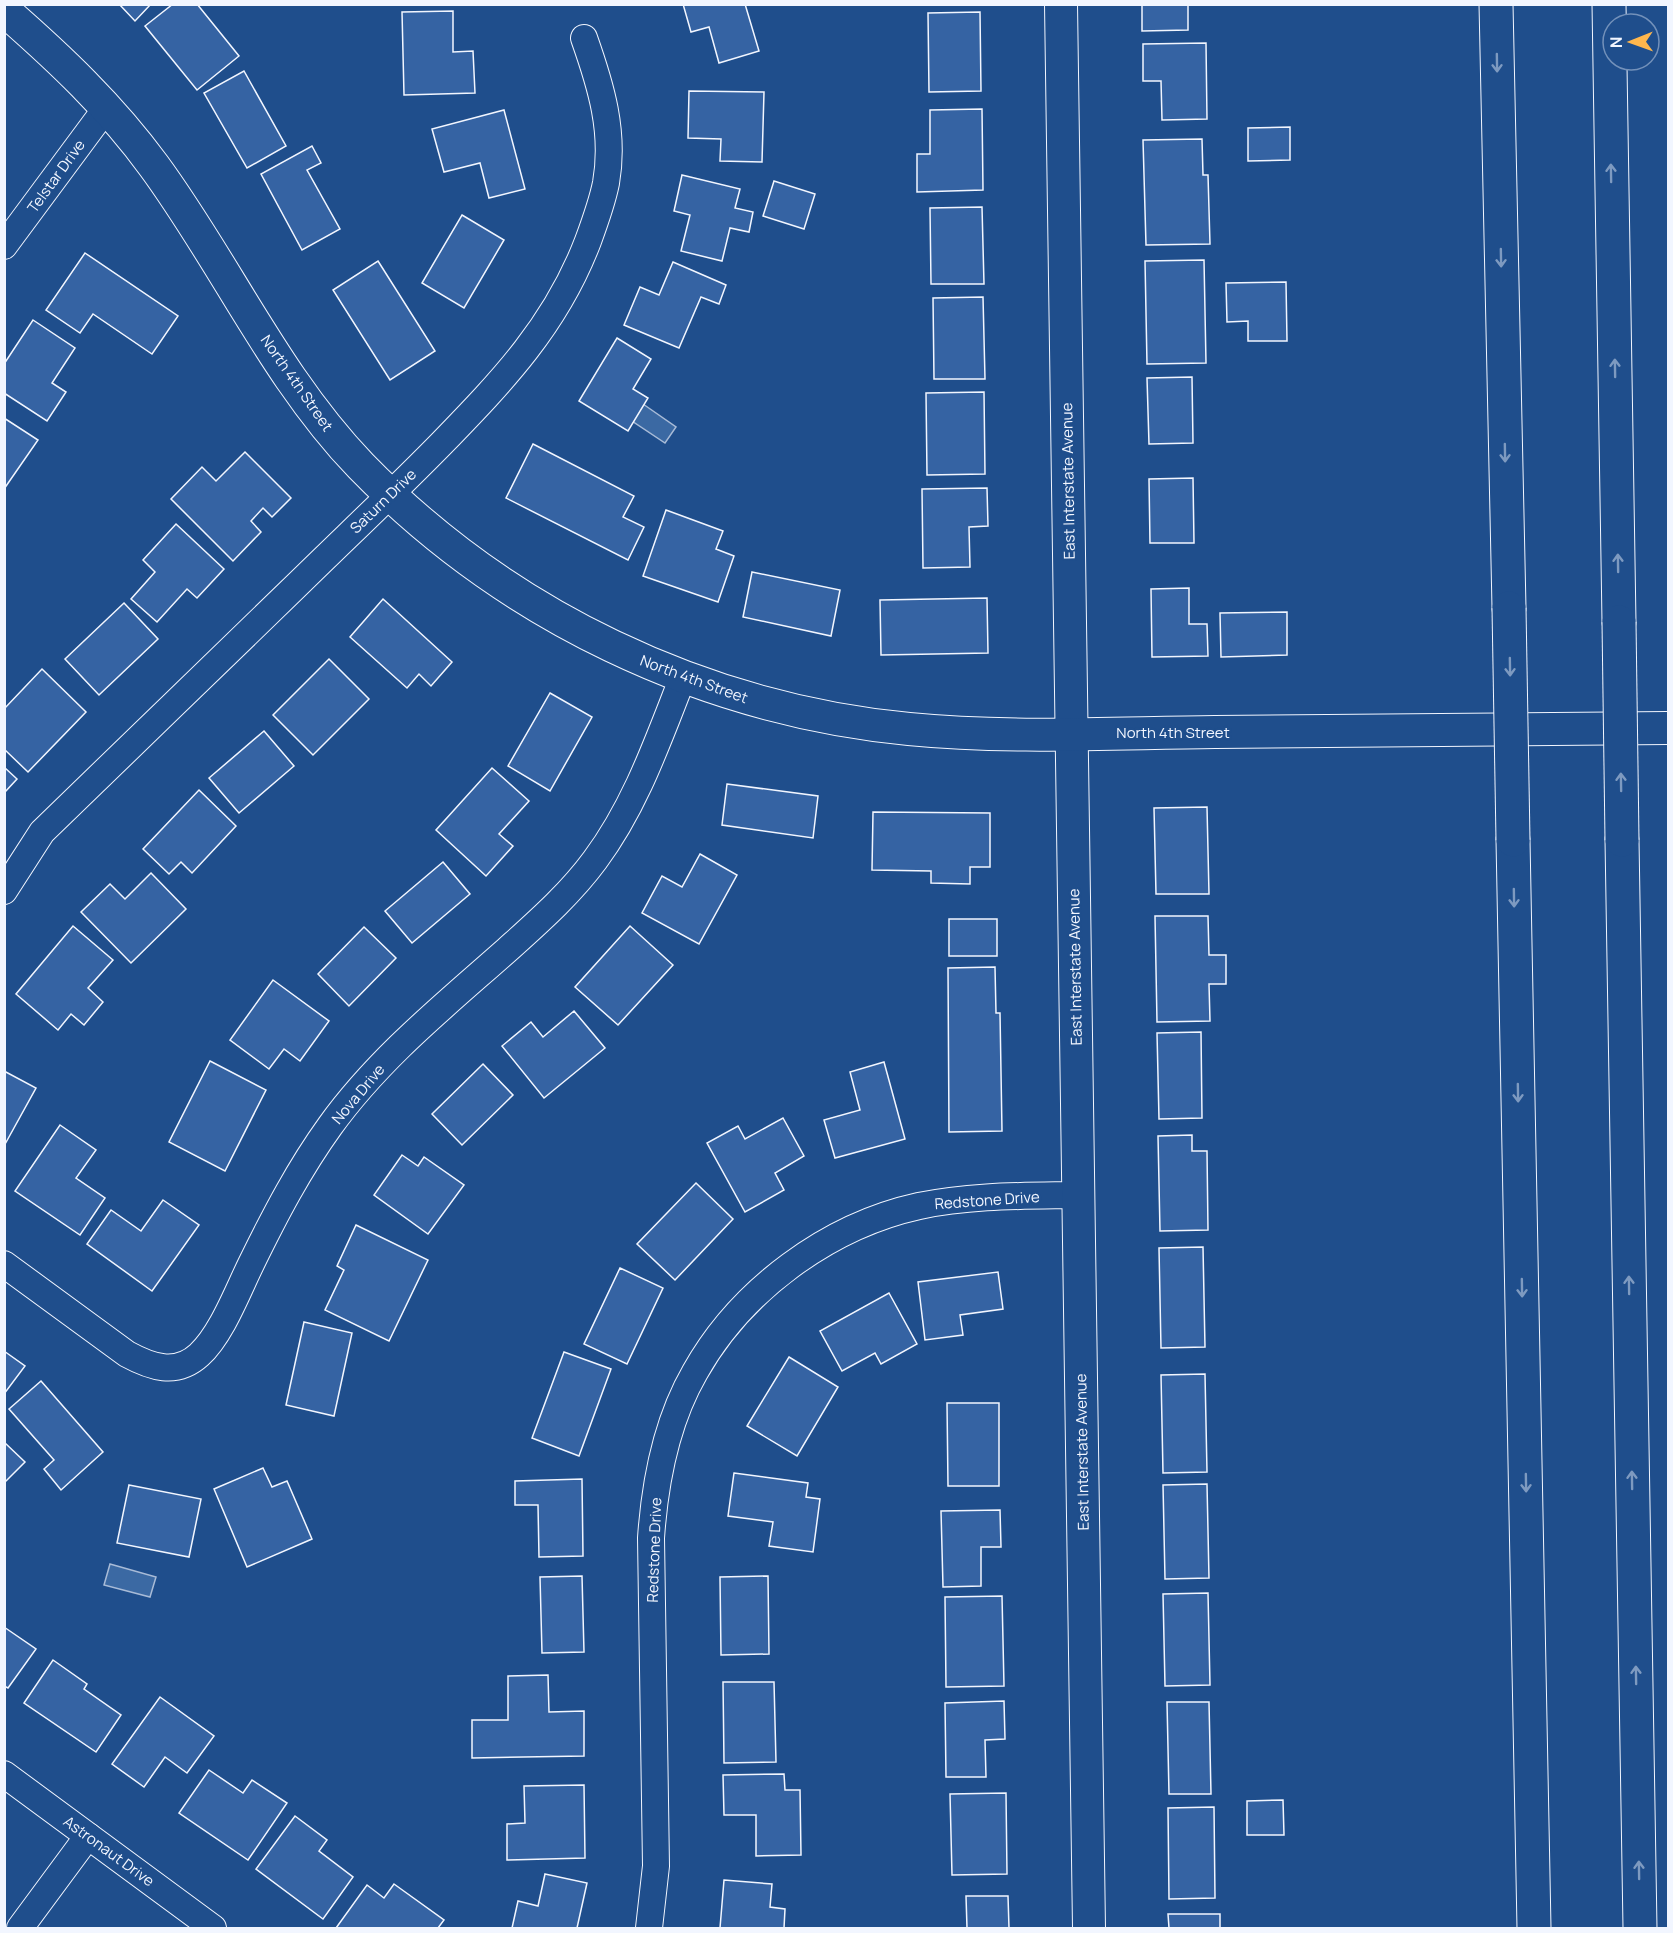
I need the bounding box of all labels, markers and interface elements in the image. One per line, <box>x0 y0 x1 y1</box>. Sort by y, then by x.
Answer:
north arrow <box>1601 12 1661 72</box>
text: N <box>1605 36 1627 48</box>
one-way arrow <box>1491 52 1503 72</box>
street label: Telstar Drive <box>22 135 90 217</box>
one-way arrow <box>1606 164 1617 184</box>
one-way arrow <box>1495 247 1507 267</box>
street label: North 4th Street <box>256 331 338 435</box>
one-way arrow <box>1609 359 1620 379</box>
street label: East Interstate Avenue <box>1056 402 1080 560</box>
one-way arrow <box>1499 442 1511 462</box>
street label: Saturn Drive <box>345 464 421 538</box>
one-way arrow <box>1612 554 1624 574</box>
street label: North 4th Street <box>637 650 751 708</box>
one-way arrow <box>1504 656 1516 676</box>
street label: North 4th Street <box>1116 722 1230 743</box>
one-way arrow <box>1615 772 1627 792</box>
street label: East Interstate Avenue <box>1063 888 1087 1046</box>
one-way arrow <box>1509 888 1520 908</box>
street label: Nova Drive <box>327 1059 389 1128</box>
one-way arrow <box>1512 1083 1524 1103</box>
street label: Redstone Drive <box>934 1186 1040 1214</box>
one-way arrow <box>1623 1276 1635 1296</box>
one-way arrow <box>1516 1278 1528 1298</box>
street label: East Interstate Avenue <box>1070 1373 1094 1531</box>
one-way arrow <box>1627 1471 1638 1491</box>
one-way arrow <box>1520 1473 1531 1493</box>
street label: Redstone Drive <box>642 1497 666 1603</box>
one-way arrow <box>1630 1666 1641 1686</box>
street label: Astronaut Drive <box>59 1811 159 1891</box>
one-way arrow <box>1633 1861 1645 1881</box>

